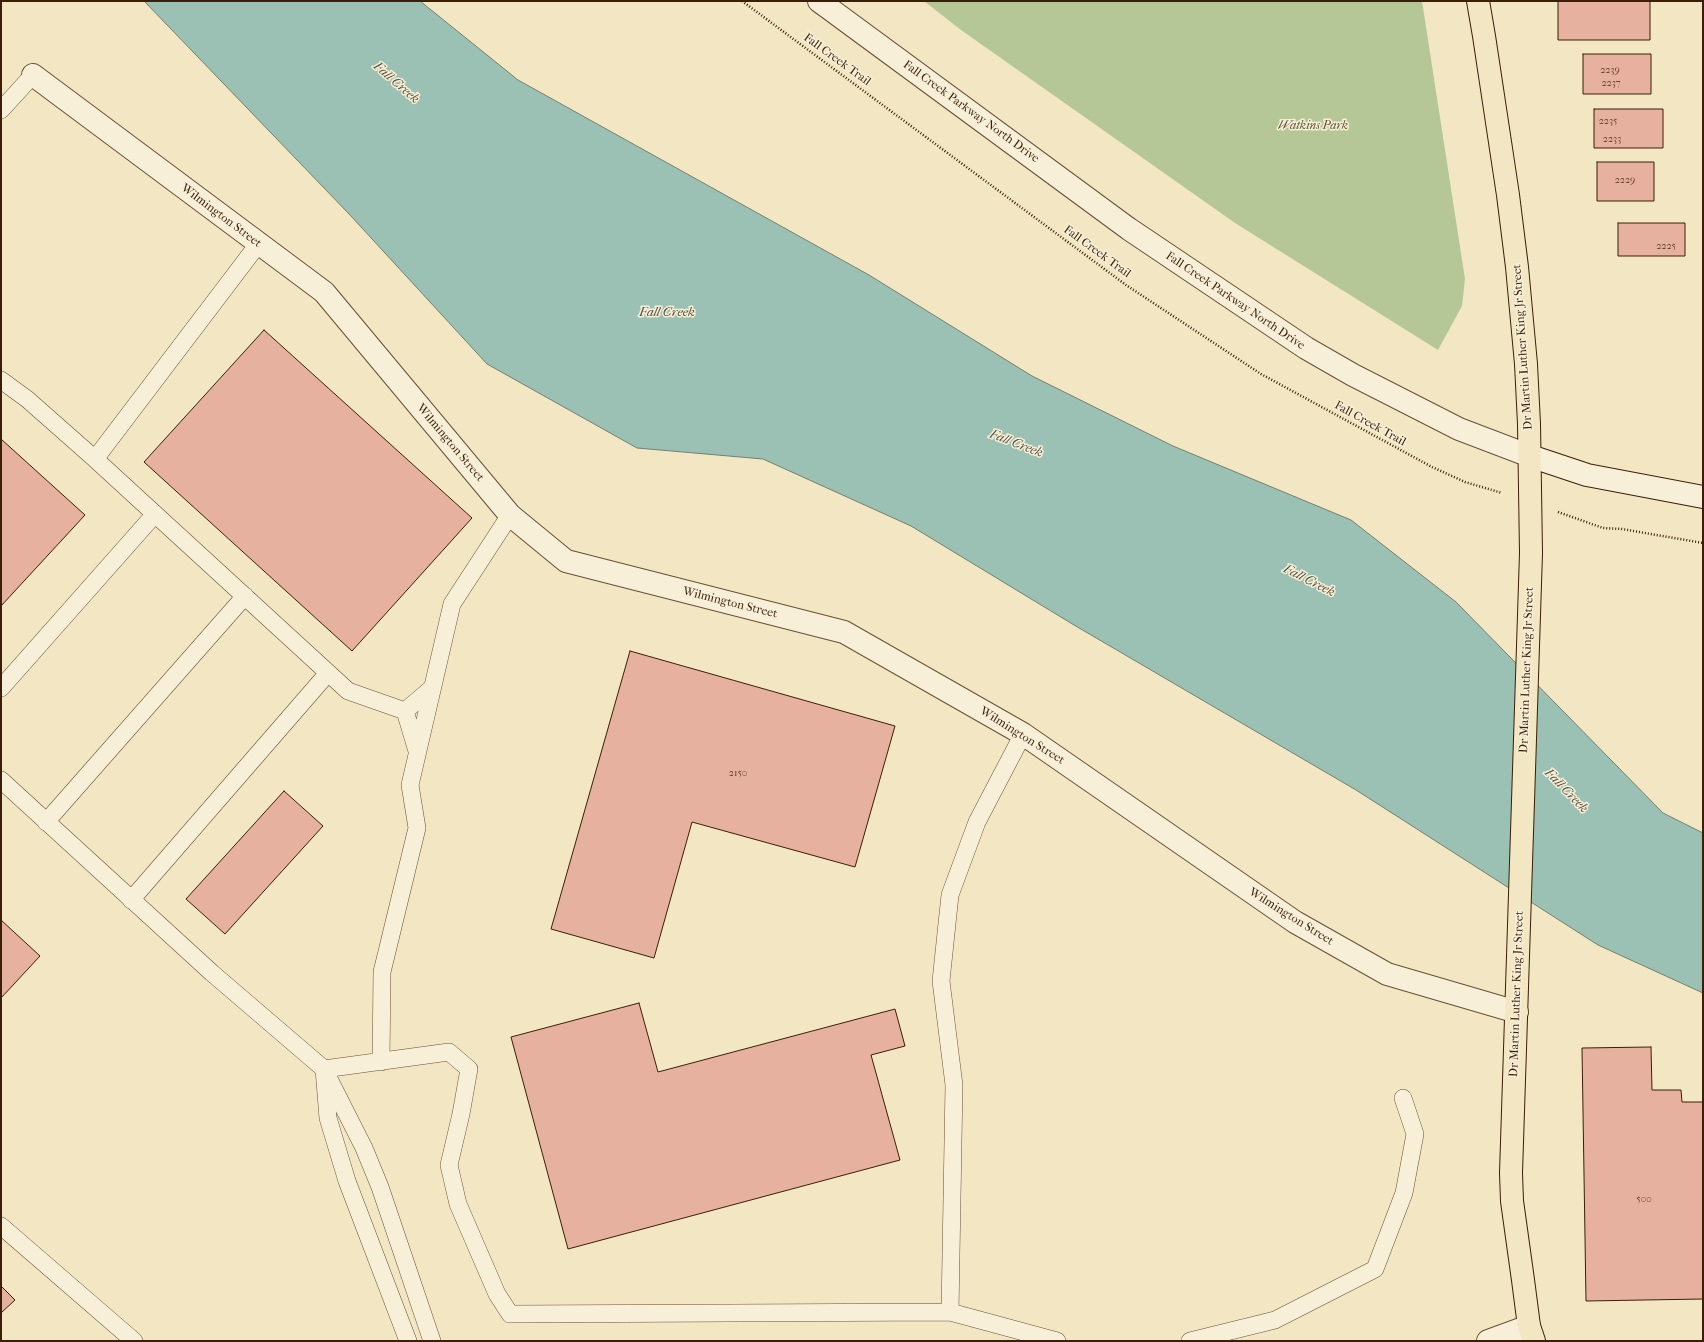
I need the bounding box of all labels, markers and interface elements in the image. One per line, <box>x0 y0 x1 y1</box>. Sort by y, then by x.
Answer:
street label: Fall Creek Trail <box>801 31 873 89</box>
street label: Fall Creek Parkway North Drive <box>900 58 1042 166</box>
water label: Fall Creek <box>370 59 422 107</box>
house number: 2239 <box>1600 65 1620 77</box>
house number: 2237 <box>1601 78 1621 90</box>
house number: 2235 <box>1599 116 1617 128</box>
park label: Watkins Park <box>1278 119 1348 133</box>
house number: 2233 <box>1603 134 1621 146</box>
house number: 2229 <box>1615 175 1635 187</box>
street label: Wilmington Street <box>178 181 264 251</box>
street label: Fall Creek Trail <box>1061 223 1133 281</box>
house number: 2225 <box>1656 241 1676 253</box>
street label: Fall Creek Parkway North Drive <box>1163 249 1307 353</box>
street label: Dr Martin Luther King Jr Street <box>1510 264 1536 430</box>
water label: Fall Creek <box>639 305 695 321</box>
street label: Fall Creek Trail <box>1332 398 1408 450</box>
street label: Wilmington Street <box>413 401 487 485</box>
water label: Fall Creek <box>987 427 1045 461</box>
water label: Fall Creek <box>1281 561 1337 601</box>
street label: Wilmington Street <box>681 584 779 622</box>
street label: Dr Martin Luther King Jr Street <box>1517 587 1537 753</box>
street label: Wilmington Street <box>977 704 1067 768</box>
water label: Fall Creek <box>1541 766 1591 816</box>
house number: 2150 <box>729 768 747 780</box>
street label: Wilmington Street <box>1246 885 1336 949</box>
street label: Dr Martin Luther King Jr Street <box>1507 911 1527 1077</box>
house number: 500 <box>1636 1194 1652 1206</box>

